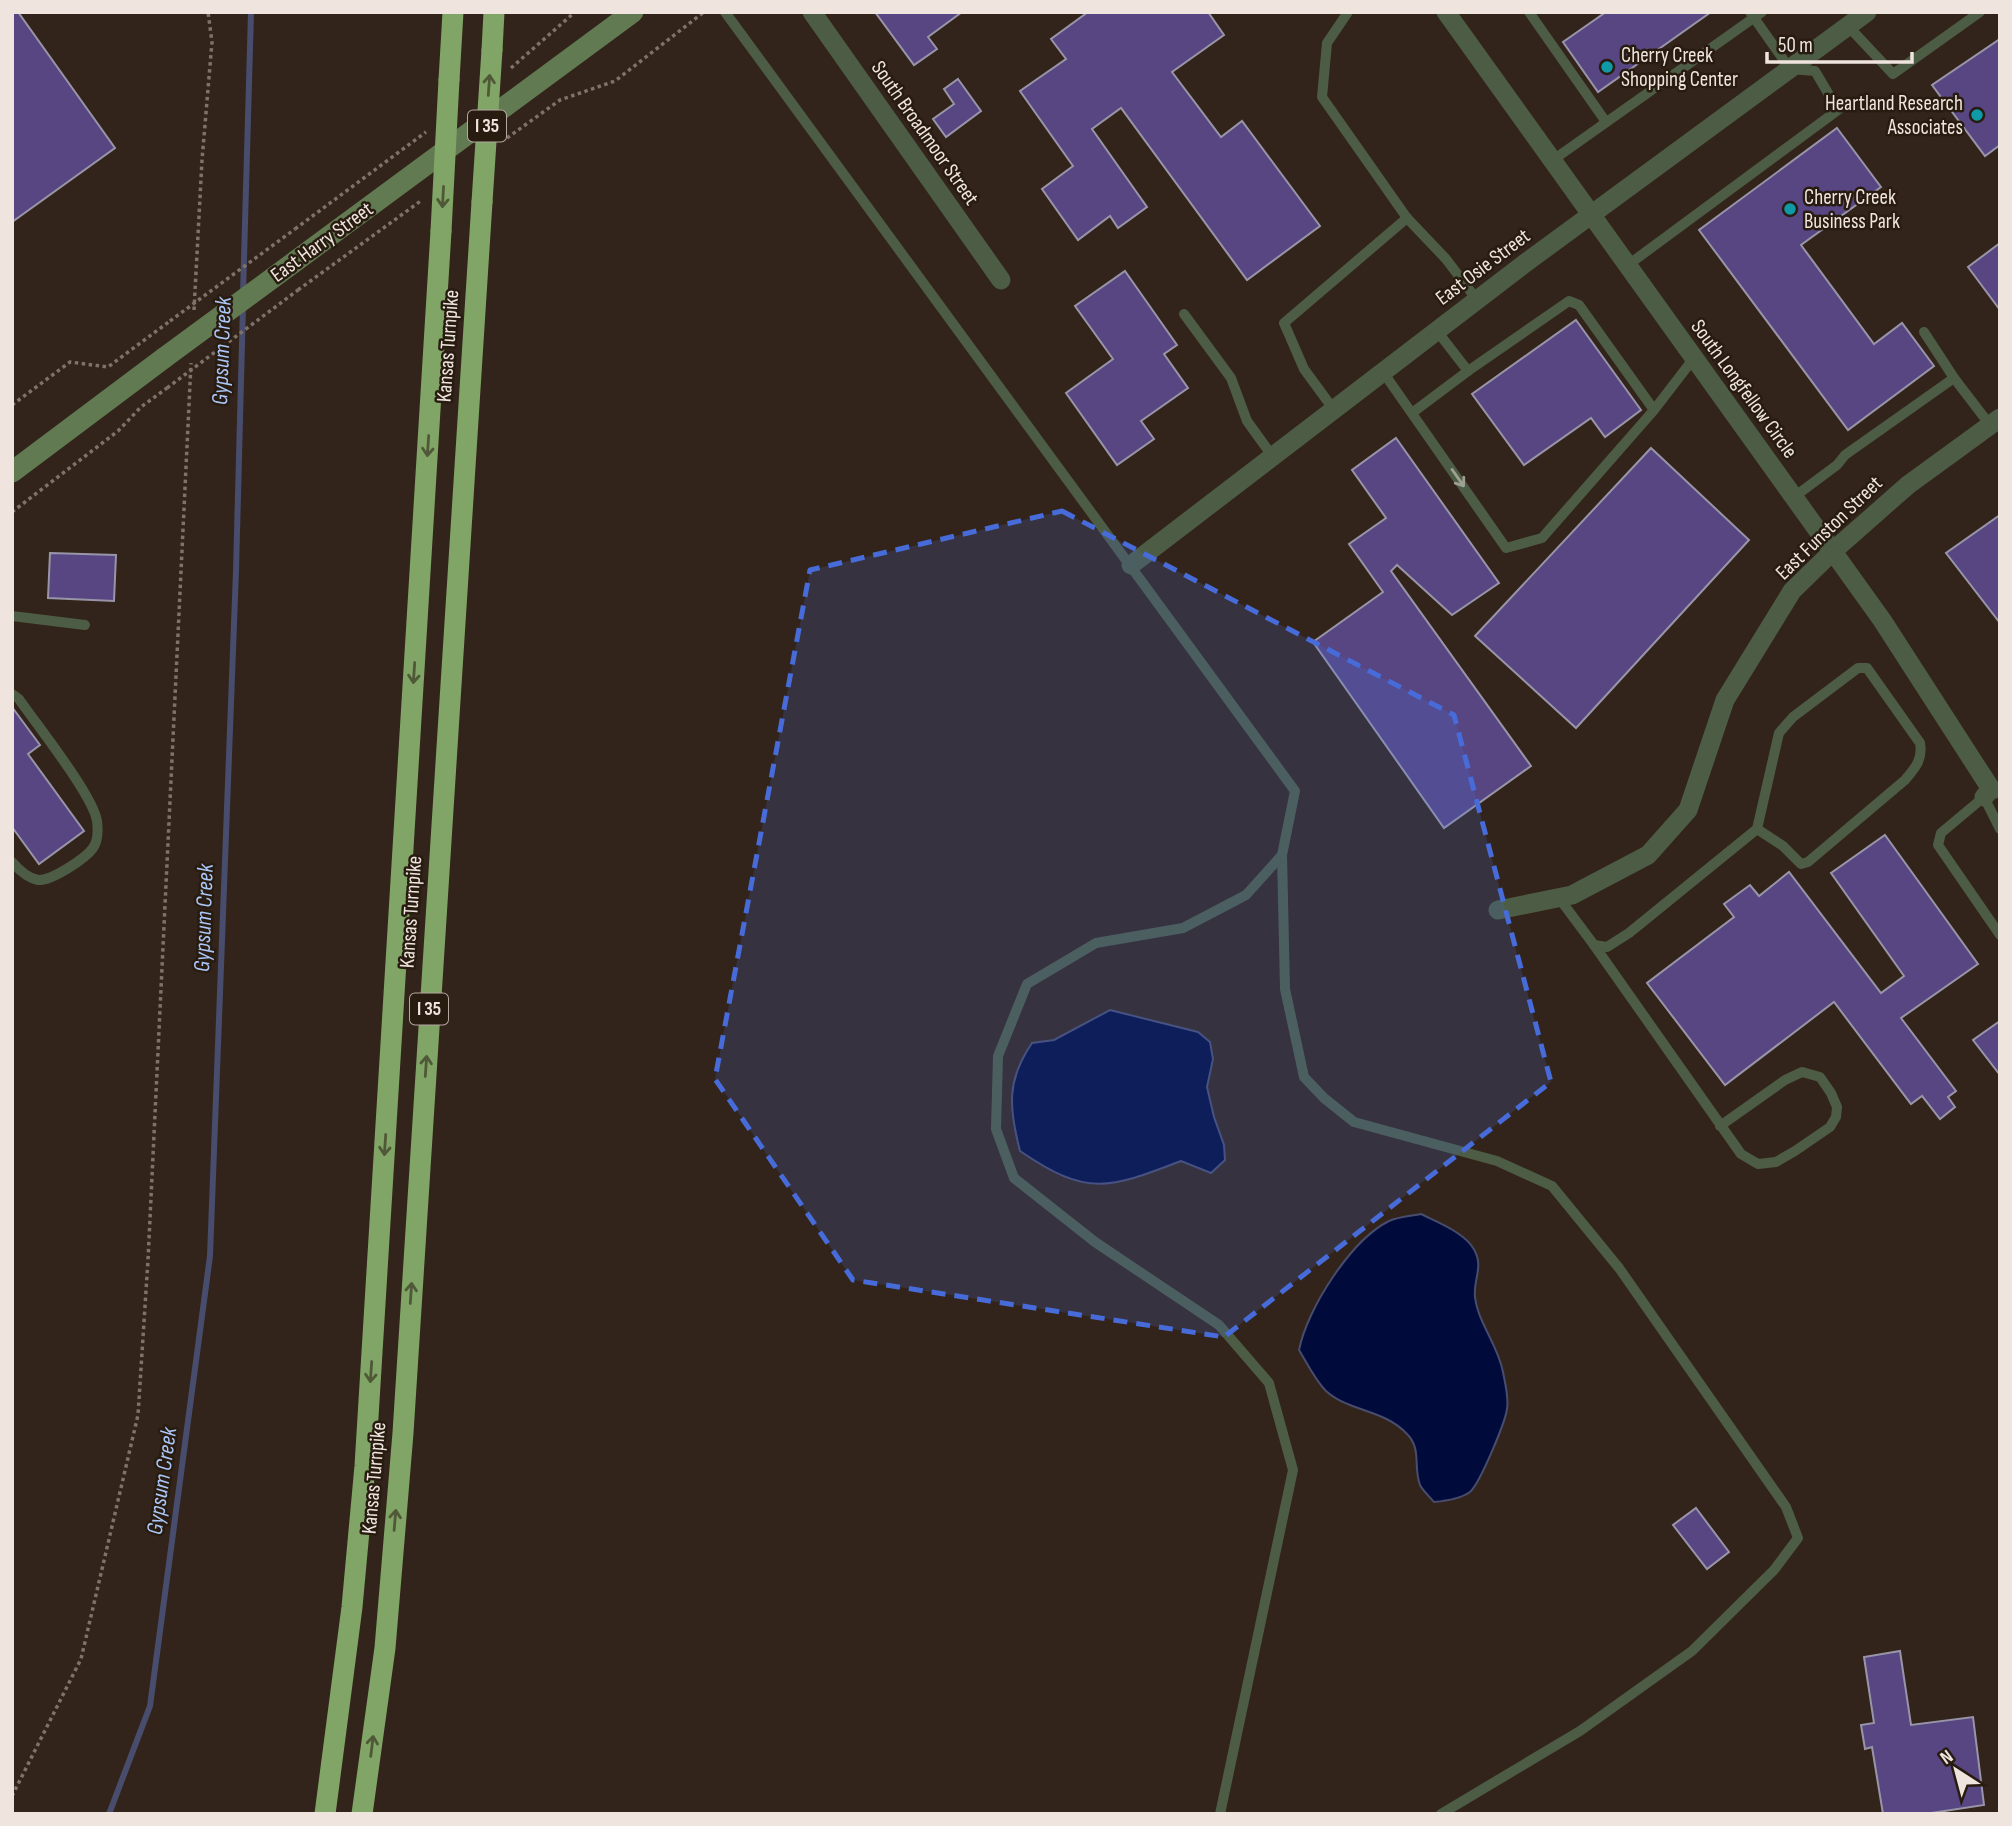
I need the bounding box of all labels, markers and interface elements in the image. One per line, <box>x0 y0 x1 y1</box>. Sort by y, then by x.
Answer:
scale bar <box>1767 21 1912 65</box>
text: 50 m <box>1778 33 1813 58</box>
place label: Cherry Creek Shopping Center <box>1621 43 1738 92</box>
street label: South Broadmoor Street <box>866 56 984 210</box>
marker: Cherry Creek Shopping Center <box>1599 59 1615 75</box>
one-way arrow <box>483 74 496 97</box>
place label: Heartland Research Associates <box>1825 91 1963 140</box>
marker: Heartland Research Associates <box>1969 107 1985 123</box>
road number: I 35 <box>468 110 506 142</box>
one-way arrow <box>436 185 449 208</box>
place label: Cherry Creek Business Park <box>1804 185 1900 234</box>
street label: East Harry Street <box>266 196 378 288</box>
marker: Cherry Creek Business Park <box>1782 201 1798 217</box>
street label: East Osie Street <box>1431 223 1535 311</box>
street label: Kansas Turnpike <box>432 289 464 403</box>
water label: Gypsum Creek <box>206 295 238 405</box>
street label: South Longfellow Circle <box>1685 315 1803 463</box>
one-way arrow <box>421 434 434 457</box>
one-way arrow <box>1451 468 1465 487</box>
street label: East Funston Street <box>1770 471 1888 585</box>
one-way arrow <box>407 661 420 684</box>
street label: Kansas Turnpike <box>395 855 427 969</box>
water label: Gypsum Creek <box>188 862 220 972</box>
road number: I 35 <box>410 993 448 1024</box>
one-way arrow <box>419 1055 432 1078</box>
one-way arrow <box>378 1133 391 1155</box>
one-way arrow <box>405 1282 418 1305</box>
one-way arrow <box>364 1360 377 1382</box>
street label: Kansas Turnpike <box>357 1421 391 1535</box>
water label: Gypsum Creek <box>141 1424 184 1536</box>
one-way arrow <box>389 1509 402 1532</box>
one-way arrow <box>366 1735 379 1758</box>
north arrow <box>1921 1735 1991 1805</box>
text: N <box>1936 1745 1958 1770</box>

